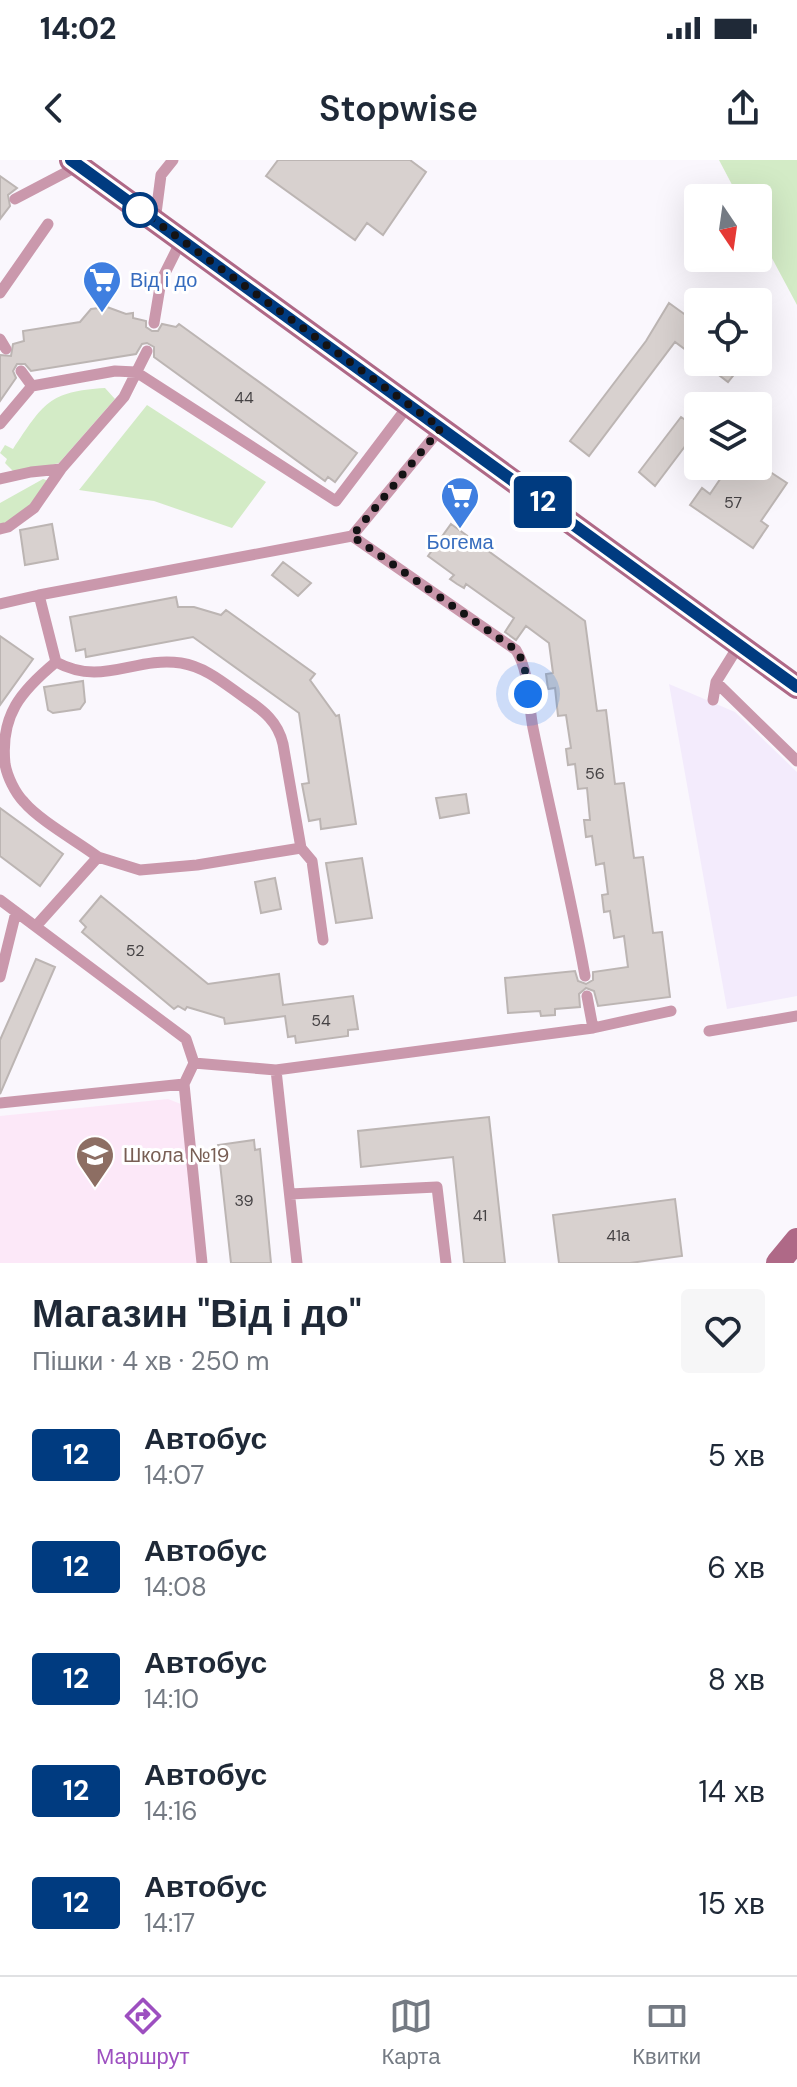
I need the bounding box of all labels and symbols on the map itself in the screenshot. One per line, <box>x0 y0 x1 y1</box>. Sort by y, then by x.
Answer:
north arrow <box>684 184 772 272</box>
unlabelled marker <box>123 193 157 227</box>
supermarket icon: Від і до <box>81 259 123 314</box>
place label: Від і до <box>130 267 197 293</box>
house number: 44 <box>234 387 254 408</box>
supermarket icon: Богема <box>439 475 481 530</box>
line badge: 12 <box>507 476 579 528</box>
house number: 57 <box>724 492 742 513</box>
place label: Богема <box>426 529 494 555</box>
your location <box>508 674 548 714</box>
house number: 56 <box>585 763 605 784</box>
house number: 52 <box>126 940 144 961</box>
house number: 54 <box>311 1010 331 1031</box>
school or university icon: Школа №19 <box>74 1134 116 1189</box>
place label: Школа №19 <box>123 1142 229 1168</box>
house number: 39 <box>234 1190 254 1211</box>
house number: 41 <box>473 1205 487 1226</box>
house number: 41а <box>606 1225 630 1246</box>

